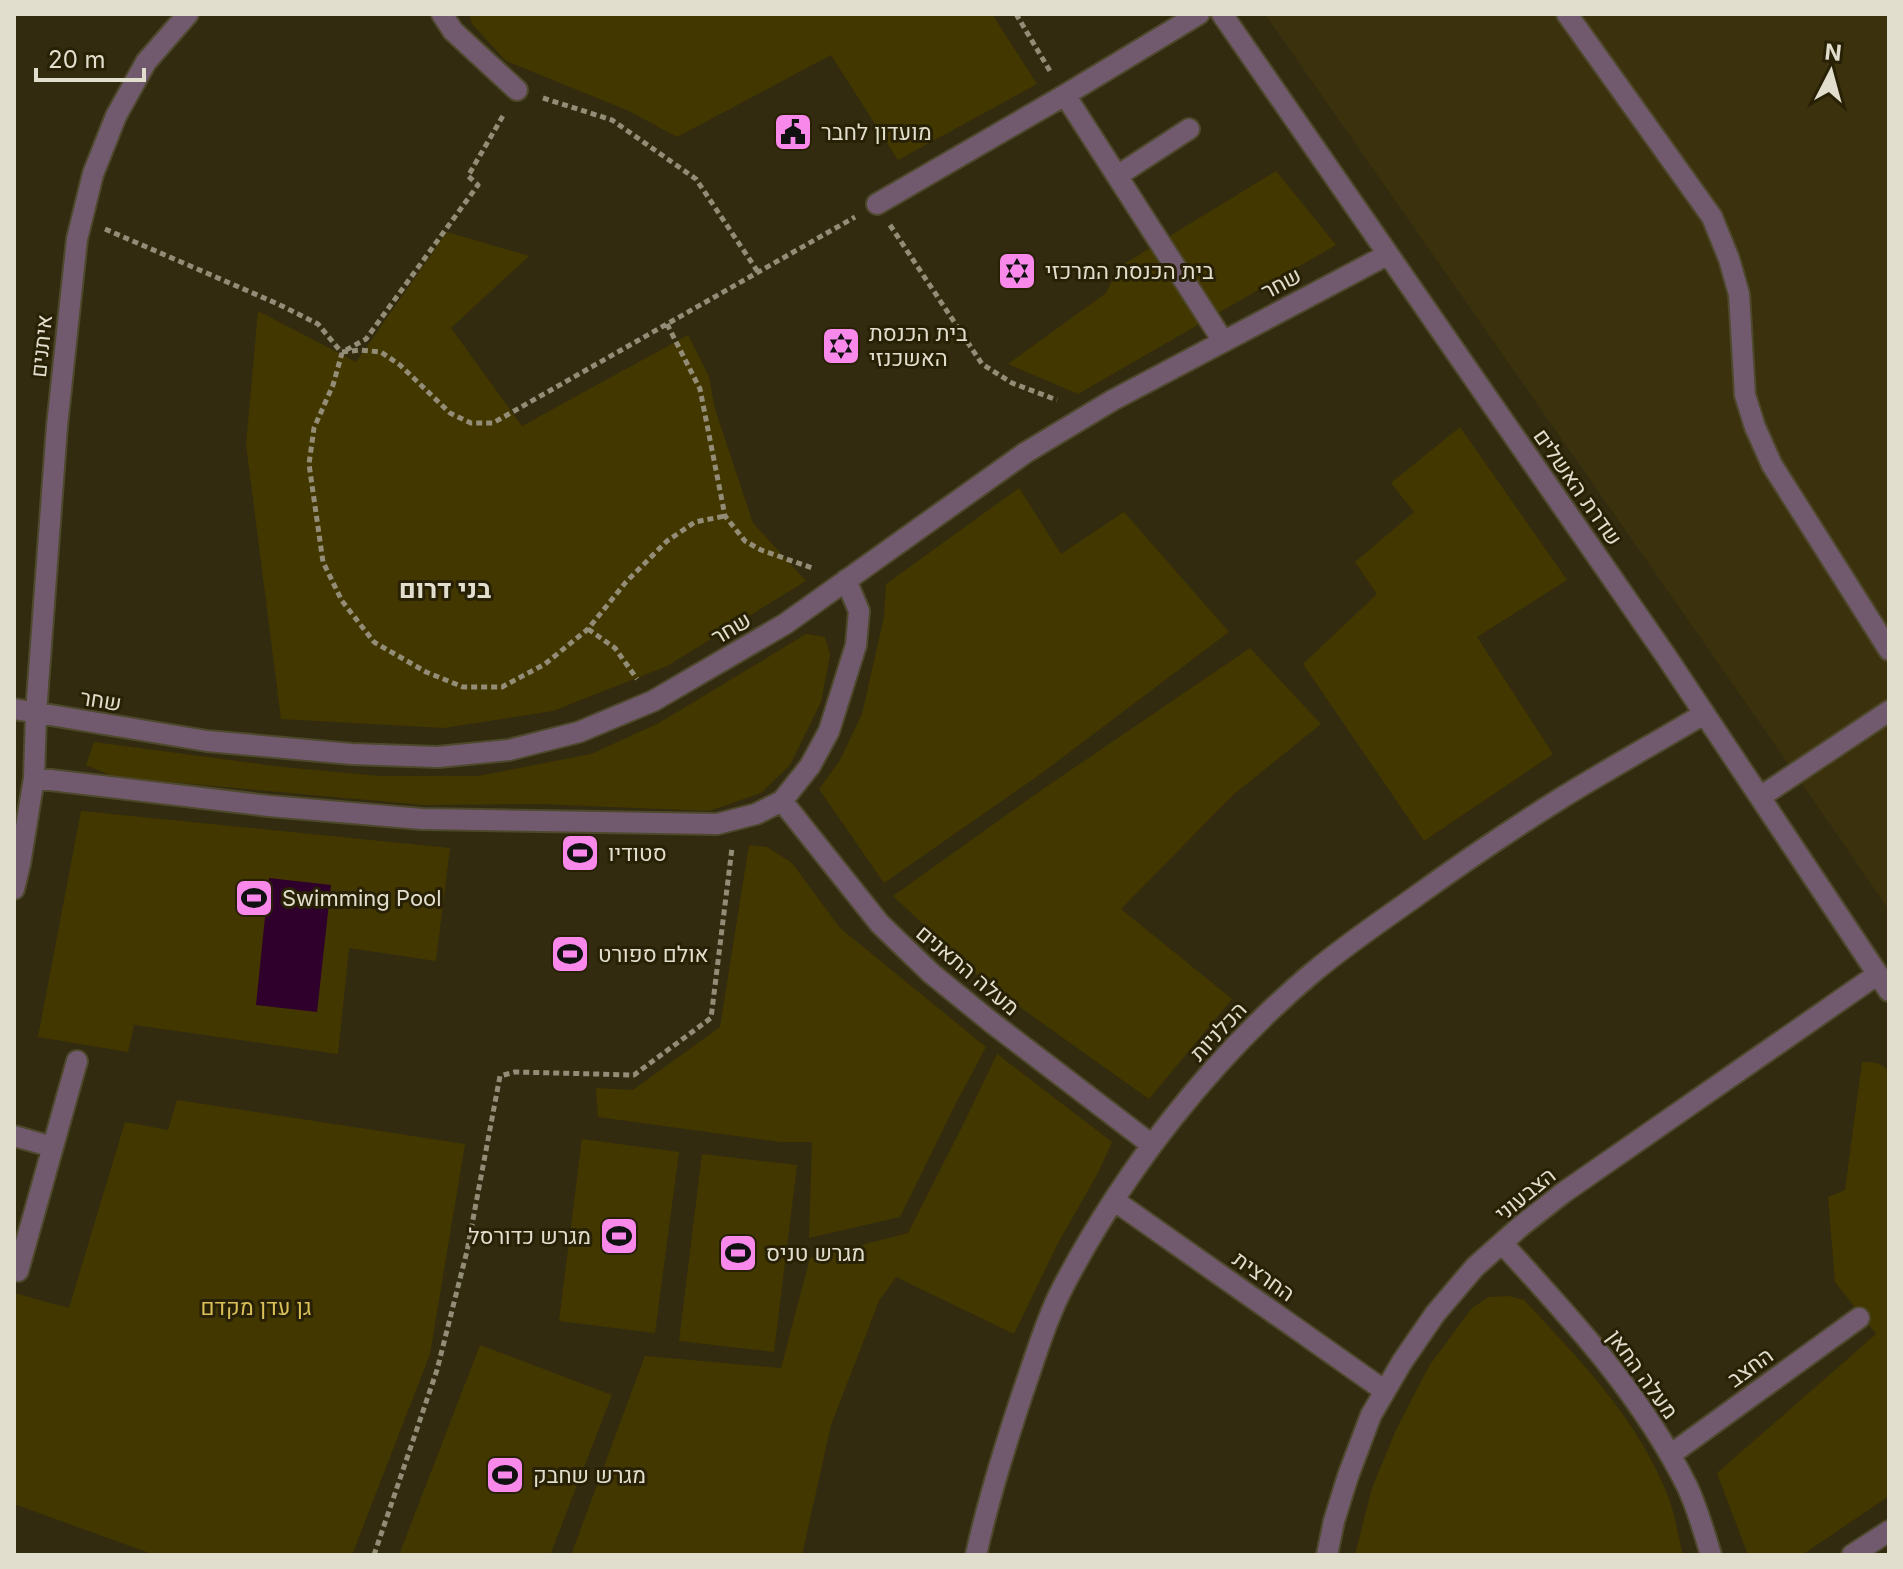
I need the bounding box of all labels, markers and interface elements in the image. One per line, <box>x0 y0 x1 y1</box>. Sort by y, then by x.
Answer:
scale bar <box>36 32 144 82</box>
north arrow <box>1791 32 1871 112</box>
text: N <box>1823 38 1843 66</box>
text: 20 m <box>48 45 106 74</box>
public building icon: מועדון לחבר <box>772 111 814 153</box>
place label: מועדון לחבר <box>821 119 932 145</box>
synagogue icon: בית הכנסת המרכזי <box>996 250 1038 292</box>
place label: בית הכנסת המרכזי <box>1045 258 1214 284</box>
street label: שחר <box>1257 262 1305 304</box>
street label: איתנים <box>25 313 57 379</box>
place label: בית הכנסת האשכנזי <box>869 320 968 371</box>
synagogue icon: בית הכנסת האשכנזי <box>820 325 862 367</box>
street label: שדרת האשלים <box>1528 424 1628 550</box>
district label: בני דרום <box>399 573 491 604</box>
street label: שחר <box>706 606 756 650</box>
street label: שחר <box>78 684 124 716</box>
sports icon: סטודיו <box>559 832 601 874</box>
place label: סטודיו <box>608 840 667 866</box>
sports icon: Swimming Pool <box>233 877 275 919</box>
place label: Swimming Pool <box>282 885 442 911</box>
street label: מעלה התאנים <box>911 919 1025 1021</box>
sports icon: אולם ספורט <box>549 933 591 975</box>
place label: אולם ספורט <box>598 941 709 967</box>
street label: הכלניות <box>1184 996 1252 1066</box>
street label: הצבעוני <box>1489 1162 1561 1226</box>
sports icon: מגרש כדורסל <box>598 1215 640 1257</box>
place label: מגרש כדורסל <box>468 1223 591 1249</box>
sports icon: מגרש טניס <box>717 1232 759 1274</box>
place label: מגרש טניס <box>766 1240 865 1266</box>
street label: החרצית <box>1228 1245 1300 1307</box>
park label: גן עדן מקדם <box>201 1294 311 1320</box>
street label: מעלה החאן <box>1602 1324 1684 1424</box>
street label: החצב <box>1722 1342 1778 1392</box>
sports icon: מגרש שחבק <box>484 1454 526 1496</box>
place label: מגרש שחבק <box>533 1462 646 1488</box>

